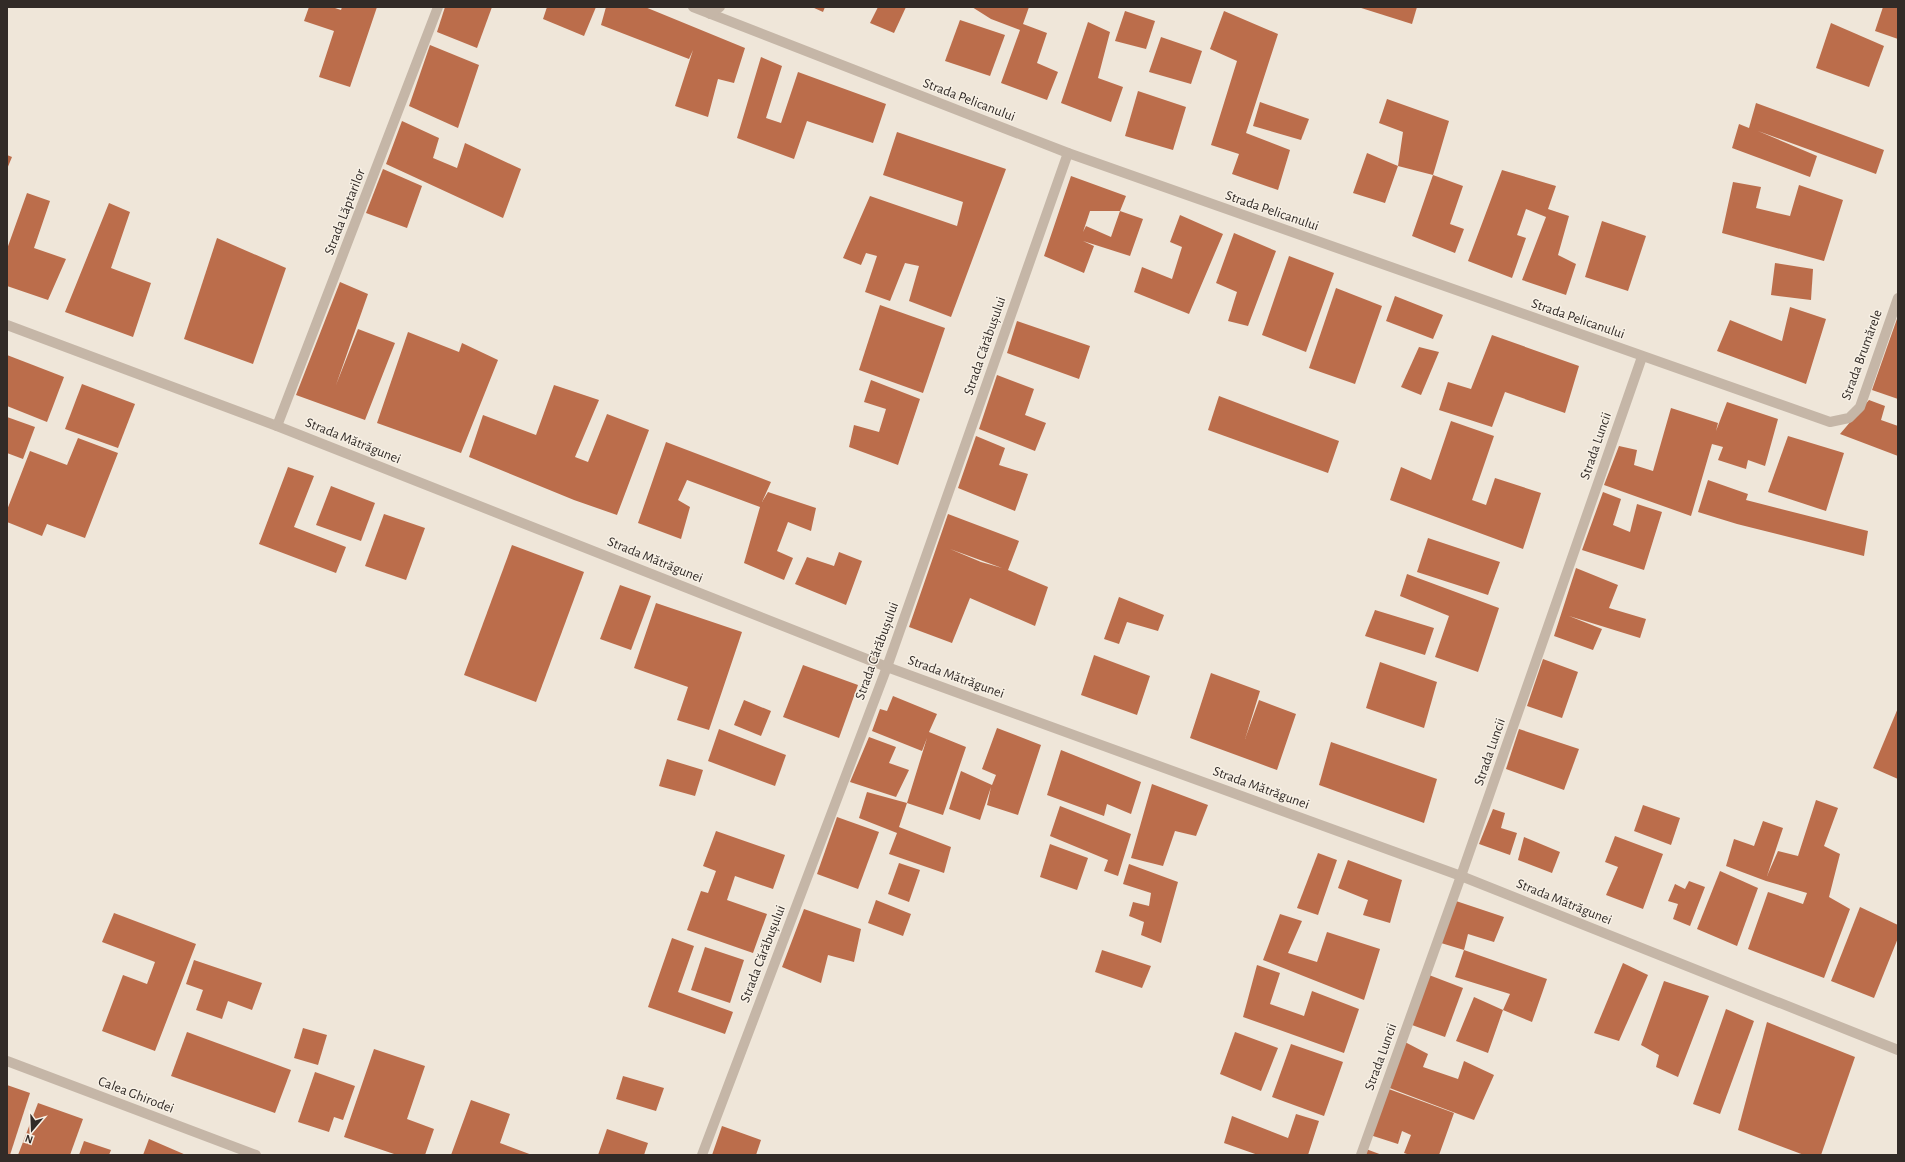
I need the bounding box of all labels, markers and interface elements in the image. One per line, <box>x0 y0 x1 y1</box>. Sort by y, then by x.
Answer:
street label: Strada Pelicanului <box>921 76 1017 124</box>
street label: Strada Lăptarilor <box>322 167 368 257</box>
street label: Strada Pelicanului <box>1223 188 1321 234</box>
street label: Strada Cărăbușului <box>962 295 1009 397</box>
street label: Strada Pelicanului <box>1529 296 1627 342</box>
street label: Strada Brumărele <box>1839 308 1885 402</box>
street label: Strada Luncii <box>1578 411 1614 481</box>
street label: Strada Mătrăgunei <box>303 415 403 467</box>
street label: Strada Mătrăgunei <box>605 534 705 586</box>
street label: Strada Cărăbușului <box>853 600 902 702</box>
street label: Strada Mătrăgunei <box>906 653 1006 701</box>
street label: Strada Luncii <box>1472 717 1508 787</box>
street label: Strada Mătrăgunei <box>1211 764 1311 812</box>
street label: Strada Mătrăgunei <box>1514 876 1614 928</box>
street label: Strada Cărăbușului <box>738 903 789 1005</box>
street label: Strada Luncii <box>1362 1022 1400 1092</box>
street label: Calea Ghirodei <box>96 1074 176 1116</box>
north arrow <box>12 1110 52 1150</box>
text: N <box>23 1133 34 1145</box>

